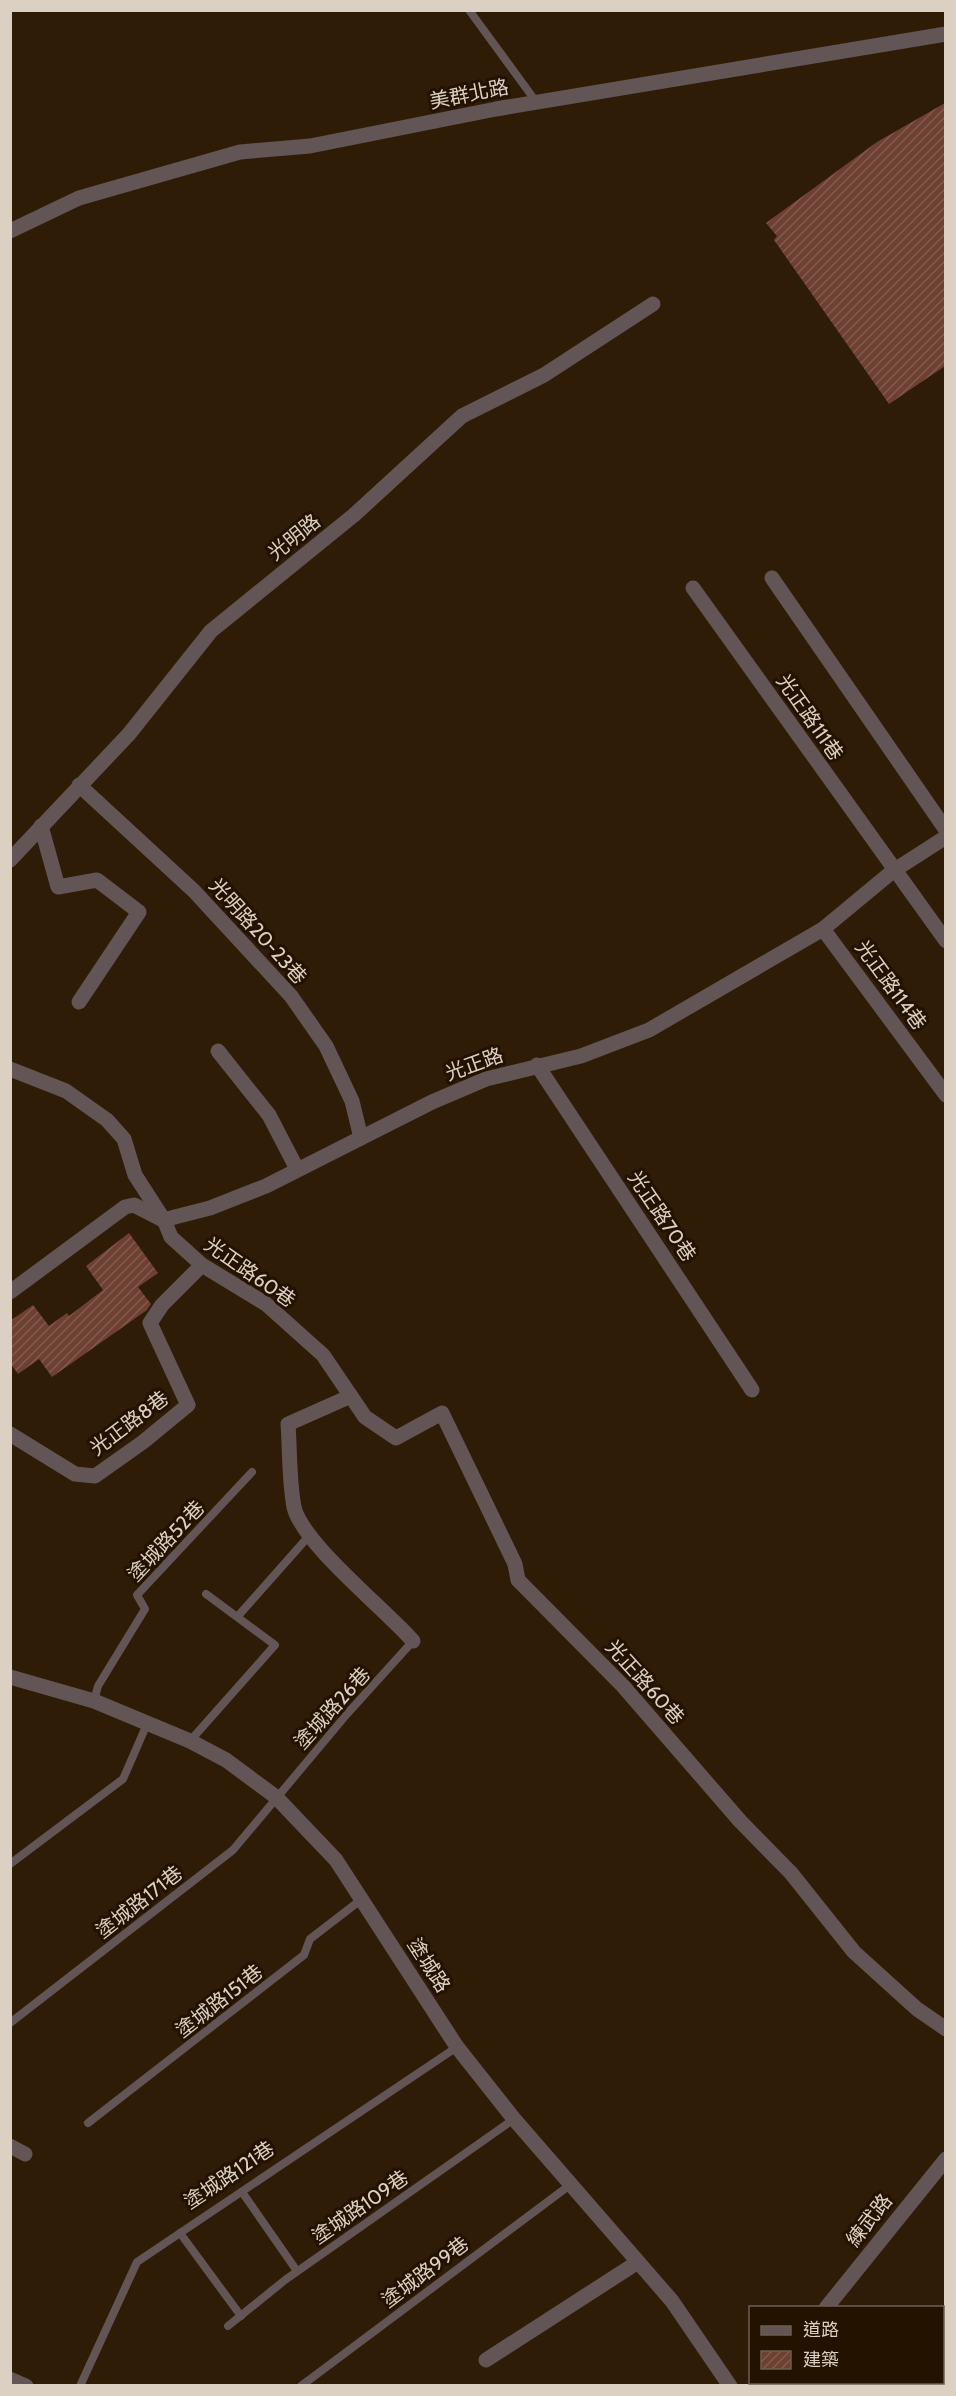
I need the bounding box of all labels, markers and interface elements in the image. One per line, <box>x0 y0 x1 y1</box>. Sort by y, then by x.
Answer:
street label: 美群北路 <box>427 75 511 113</box>
street label: 光明路 <box>263 509 325 565</box>
street label: 光正路111巷 <box>772 669 848 765</box>
street label: 光明路20-23巷 <box>204 873 312 989</box>
street label: 光正路114巷 <box>851 936 931 1034</box>
street label: 光正路 <box>442 1042 506 1086</box>
street label: 光正路70巷 <box>623 1166 701 1266</box>
street label: 光正路60巷 <box>200 1232 300 1312</box>
street label: 光正路8巷 <box>85 1386 173 1460</box>
street label: 塗城路52巷 <box>123 1496 209 1586</box>
street label: 光正路60巷 <box>601 1635 689 1729</box>
street label: 塗城路26巷 <box>289 1662 375 1754</box>
street label: 塗城路171巷 <box>91 1861 187 1943</box>
street label: 塗城路 <box>403 1933 455 1997</box>
street label: 塗城路151巷 <box>171 1960 267 2042</box>
street label: 塗城路121巷 <box>179 2136 279 2214</box>
street label: 塗城路109巷 <box>307 2165 413 2249</box>
street label: 練武路 <box>841 2189 897 2251</box>
street label: 塗城路99巷 <box>377 2232 473 2312</box>
legend <box>749 2306 944 2384</box>
text: 道路 <box>803 2319 839 2341</box>
text: 建築 <box>803 2349 839 2371</box>

